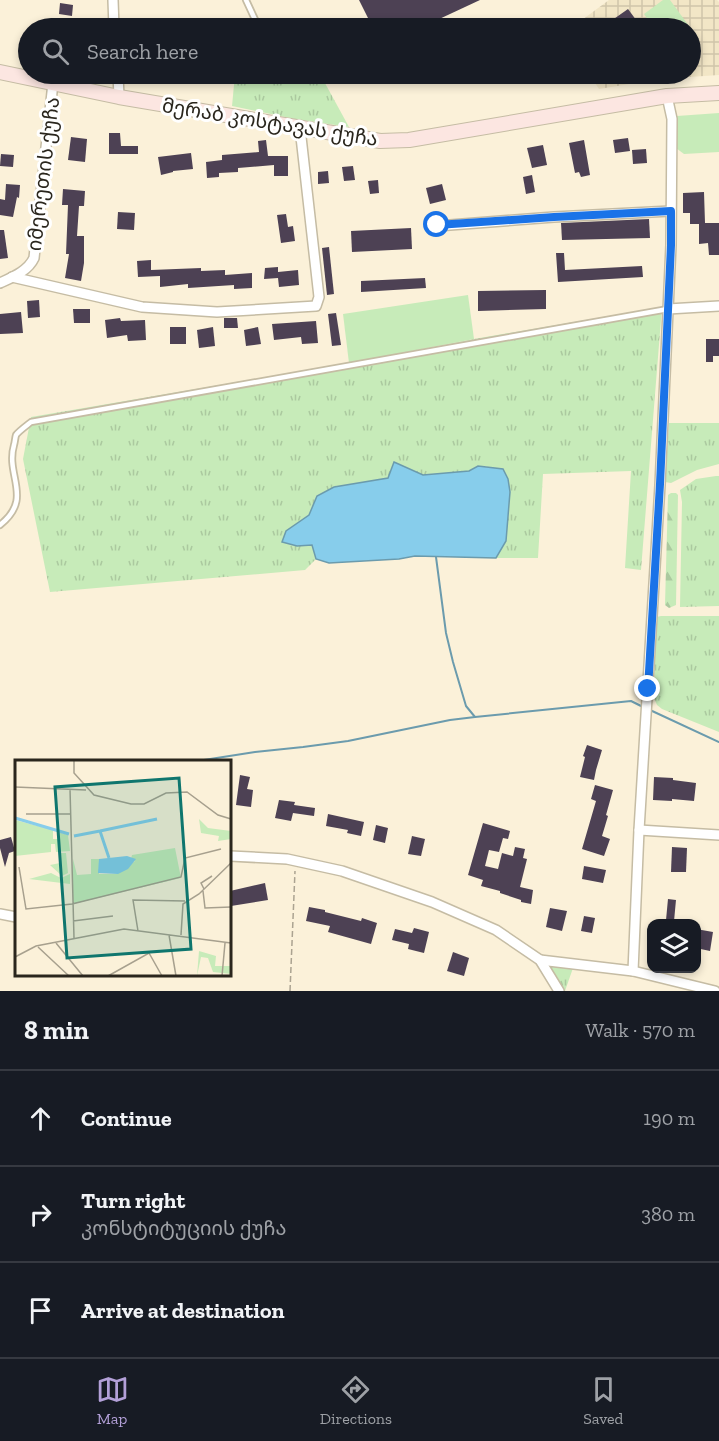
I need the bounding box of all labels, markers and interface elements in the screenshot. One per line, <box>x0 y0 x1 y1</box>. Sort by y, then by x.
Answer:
search box <box>18 18 701 84</box>
icon: search <box>39 35 72 68</box>
text: Search here <box>87 38 198 65</box>
street label: მერაბ კოსტავას ქუჩა <box>160 93 380 151</box>
street label: იმერეთის ქუჩა <box>22 96 64 252</box>
route start <box>423 211 449 237</box>
route end <box>634 675 660 701</box>
inset map <box>15 760 231 976</box>
map controls <box>647 919 701 973</box>
button: layers <box>647 919 701 973</box>
text: 8 min <box>24 1014 89 1046</box>
text: Walk · 570 m <box>585 1018 695 1042</box>
icon: ahead <box>24 1102 57 1135</box>
text: Continue <box>81 1105 172 1132</box>
text: 190 m <box>643 1106 695 1130</box>
text: Turn right <box>81 1187 185 1214</box>
icon: right <box>24 1198 57 1231</box>
text: 380 m <box>641 1202 695 1226</box>
text: კონსტიტუციის ქუჩა <box>81 1216 286 1240</box>
icon: arrive <box>24 1294 57 1327</box>
text: Arrive at destination <box>81 1297 284 1324</box>
tab: Map <box>96 1373 129 1428</box>
tab: Directions <box>320 1373 392 1428</box>
tab: Saved <box>583 1373 623 1428</box>

